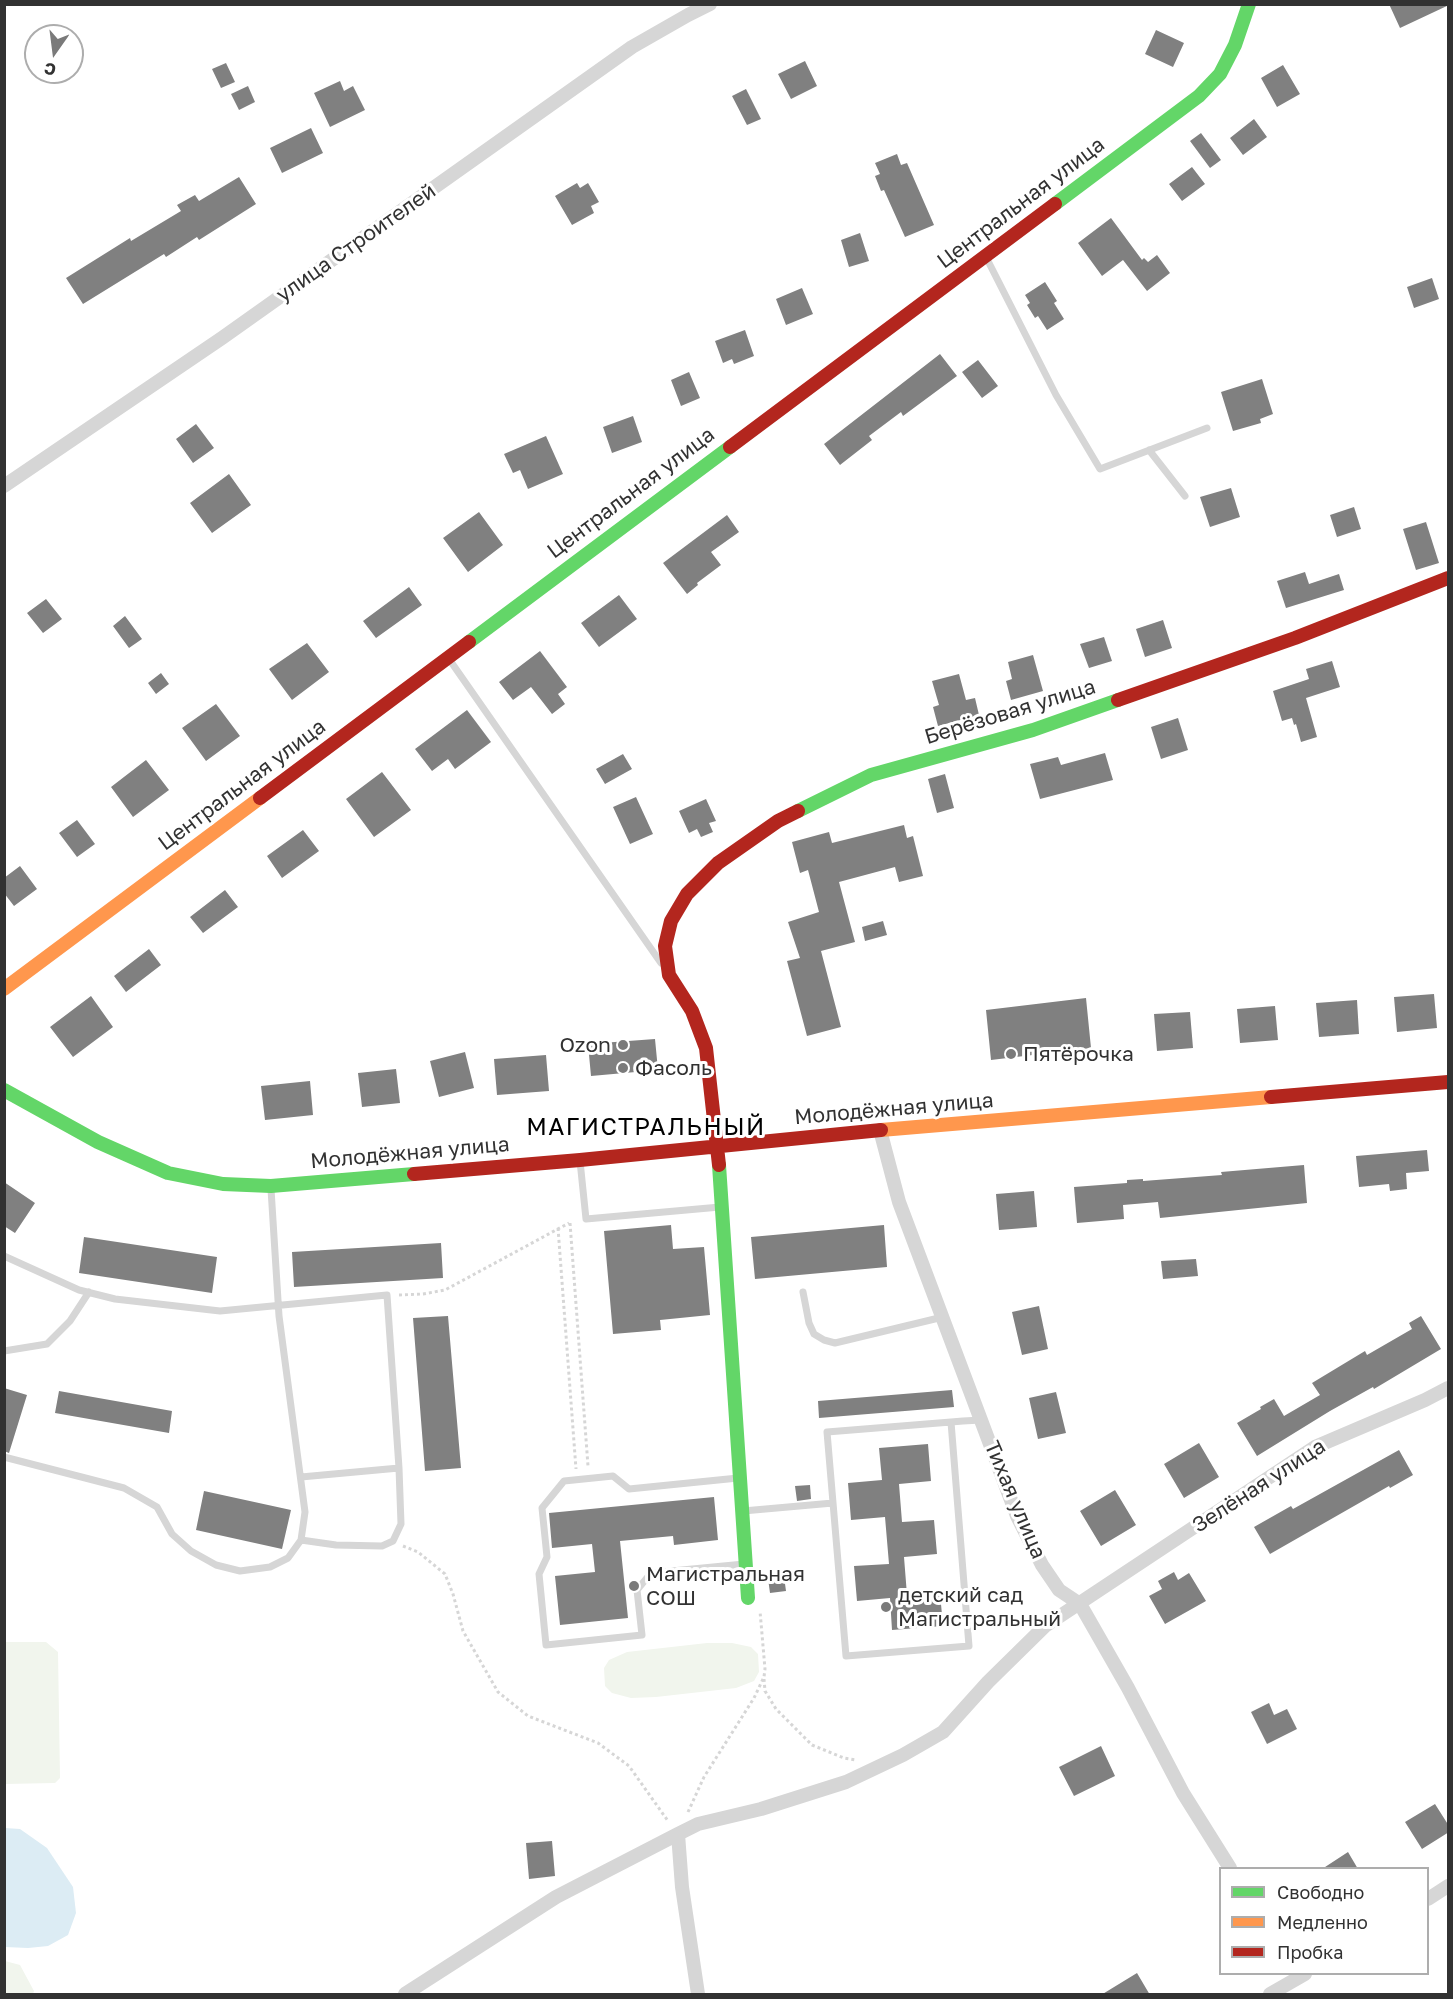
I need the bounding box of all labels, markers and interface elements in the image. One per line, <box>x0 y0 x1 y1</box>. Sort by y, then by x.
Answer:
north arrow <box>24 24 84 84</box>
text: С <box>42 58 58 81</box>
street label: Центральная улица <box>932 132 1110 274</box>
street label: улица Строителей <box>271 178 441 308</box>
street label: Центральная улица <box>542 422 720 564</box>
street label: Берёзовая улица <box>922 674 1098 750</box>
street label: Центральная улица <box>153 714 331 856</box>
place label: Ozon <box>559 1032 611 1058</box>
marker: Ozon <box>616 1038 630 1052</box>
place label: Пятёрочка <box>1023 1041 1134 1067</box>
marker: Пятёрочка <box>1004 1047 1018 1061</box>
place label: Фасоль <box>635 1055 712 1081</box>
marker: Фасоль <box>616 1061 630 1075</box>
street label: Молодёжная улица <box>793 1088 995 1130</box>
district label: МАГИСТРАЛЬНЫЙ <box>526 1113 766 1141</box>
street label: Молодёжная улица <box>309 1132 511 1174</box>
street label: Зелёная улица <box>1188 1434 1330 1538</box>
street label: Тихая улица <box>979 1437 1051 1563</box>
place label: Магистральная СОШ <box>646 1561 805 1611</box>
marker: Магистральная СОШ <box>627 1579 641 1593</box>
place label: детский сад Магистральный <box>898 1582 1061 1632</box>
marker: детский сад Магистральный <box>879 1600 893 1614</box>
legend <box>1219 1867 1429 1975</box>
text: Свободно <box>1277 1881 1364 1903</box>
text: Медленно <box>1277 1911 1368 1933</box>
text: Пробка <box>1277 1941 1343 1963</box>

